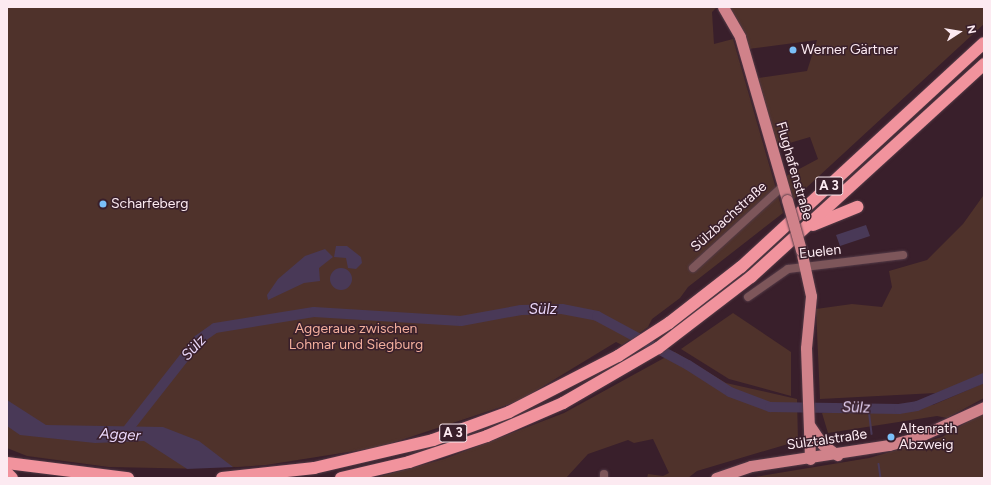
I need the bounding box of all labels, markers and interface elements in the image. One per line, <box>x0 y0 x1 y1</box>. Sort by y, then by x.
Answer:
north arrow <box>939 12 979 52</box>
text: N <box>964 24 978 35</box>
place label: Werner Gärtner <box>801 42 898 58</box>
marker: Werner Gärtner <box>788 45 798 55</box>
street label: Flughafenstraße <box>772 120 816 222</box>
road number: A 3 <box>815 175 843 197</box>
street label: Sülzbachstraße <box>688 179 770 255</box>
place label: Scharfeberg <box>111 196 188 212</box>
marker: Scharfeberg <box>98 199 108 209</box>
street label: Euelen <box>798 241 842 263</box>
water label: Sülz <box>529 301 557 319</box>
park label: Aggeraue zwischen Lohmar und Siegburg <box>289 321 423 354</box>
water label: Sülz <box>178 332 210 364</box>
water label: Sülz <box>842 399 870 417</box>
place label: Altenrath Abzweig <box>899 421 957 454</box>
road number: A 3 <box>439 422 467 444</box>
water label: Agger <box>99 425 141 445</box>
street label: Sülztalstraße <box>786 426 868 454</box>
marker: Altenrath Abzweig <box>886 432 896 442</box>

